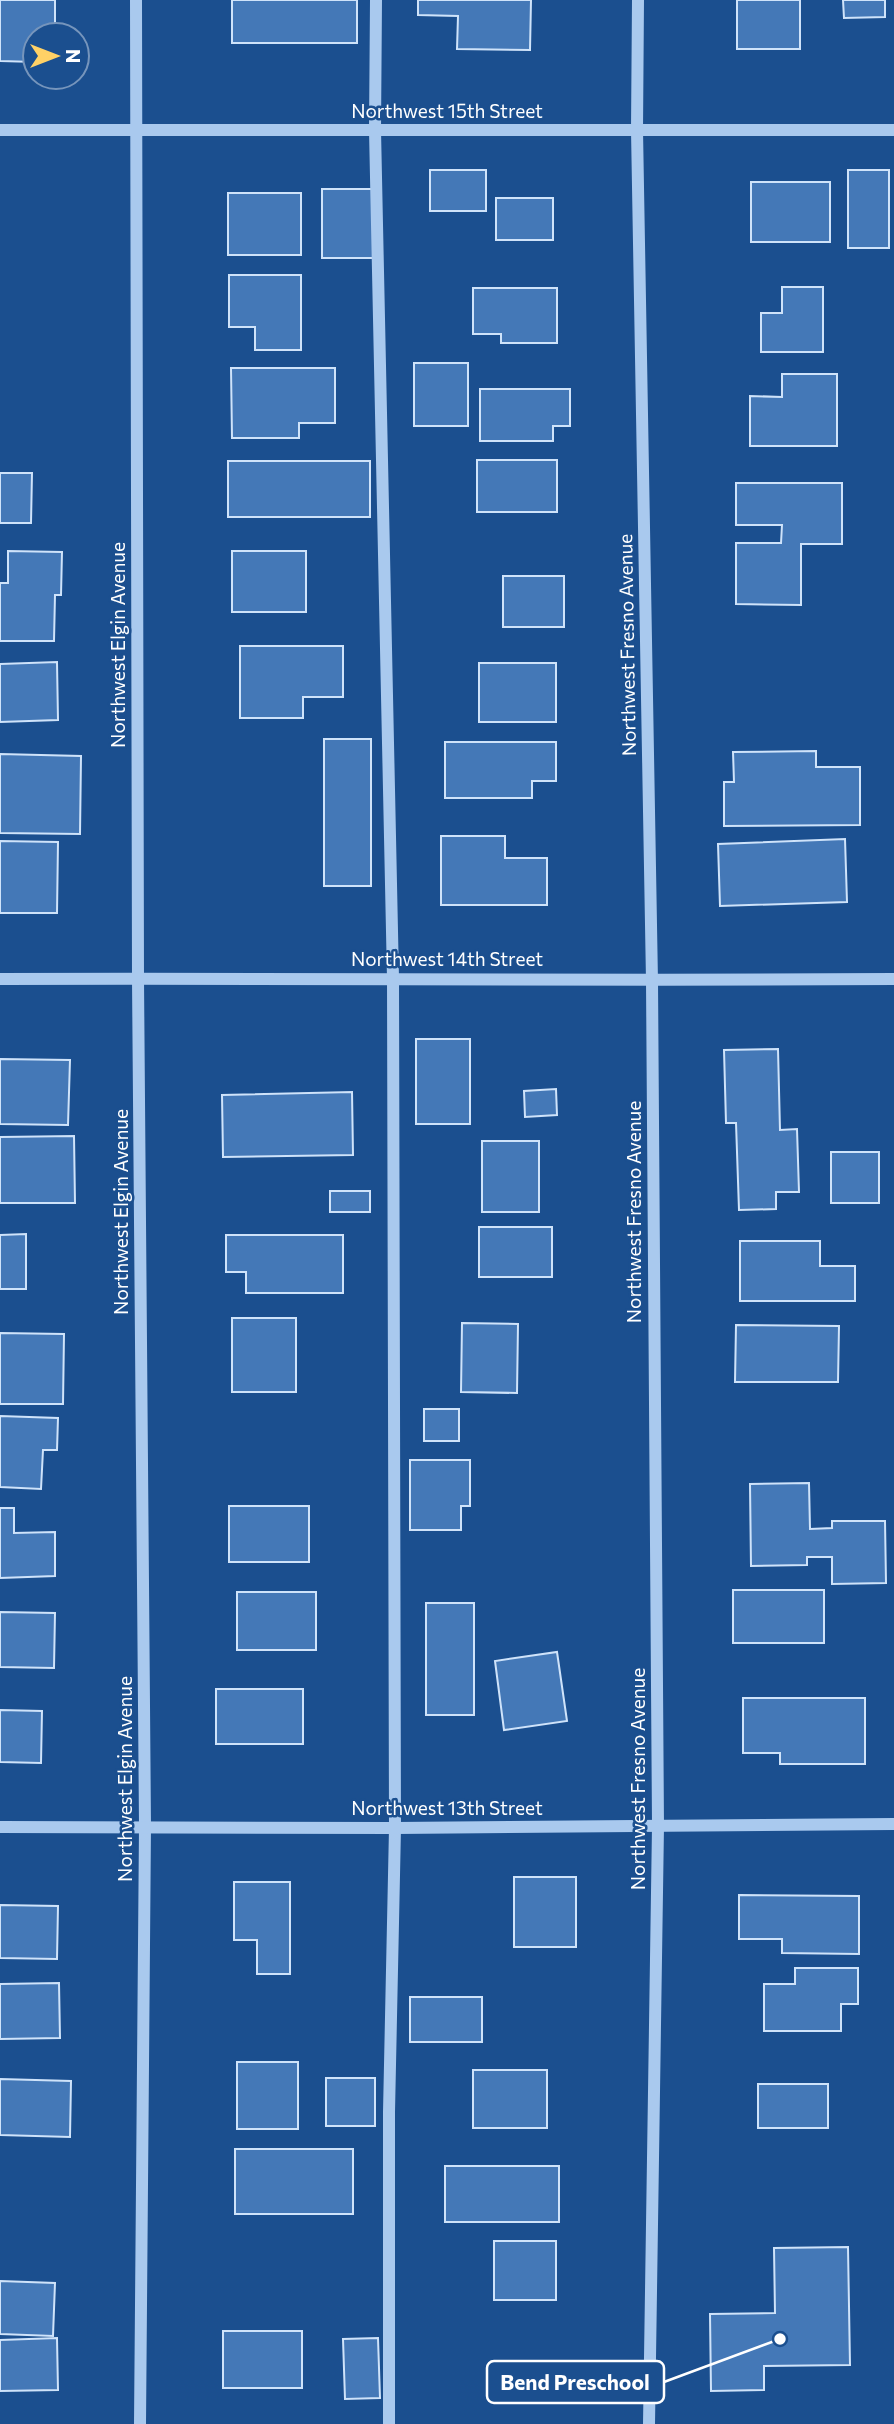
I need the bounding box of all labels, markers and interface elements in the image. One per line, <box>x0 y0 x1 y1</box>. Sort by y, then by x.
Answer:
north arrow <box>21 21 91 91</box>
text: N <box>62 49 85 63</box>
street label: Northwest 15th Street <box>351 99 543 122</box>
street label: Northwest Fresno Avenue <box>613 534 640 756</box>
street label: Northwest Elgin Avenue <box>106 542 129 748</box>
street label: Northwest 14th Street <box>351 947 543 970</box>
street label: Northwest Fresno Avenue <box>622 1101 645 1323</box>
street label: Northwest Elgin Avenue <box>109 1109 132 1315</box>
street label: Northwest Fresno Avenue <box>626 1668 649 1890</box>
street label: Northwest Elgin Avenue <box>113 1676 136 1882</box>
street label: Northwest 13th Street <box>351 1796 543 1819</box>
callout: Bend Preschool <box>487 2361 664 2403</box>
text: Bend Preschool <box>500 2369 650 2394</box>

